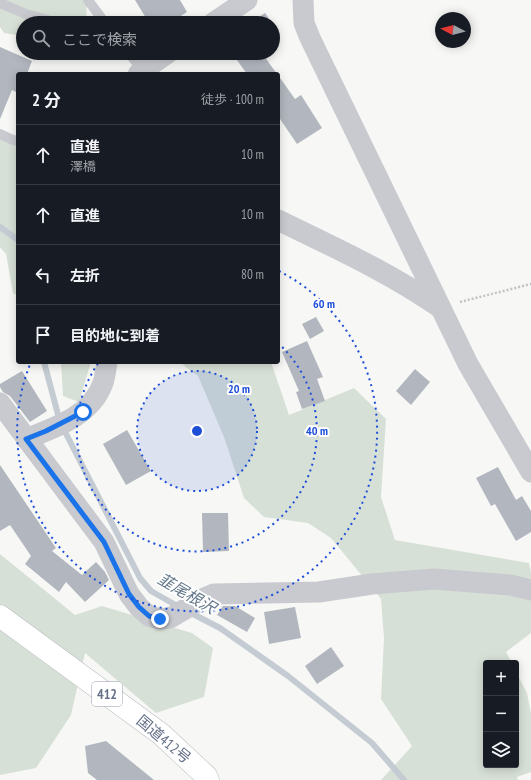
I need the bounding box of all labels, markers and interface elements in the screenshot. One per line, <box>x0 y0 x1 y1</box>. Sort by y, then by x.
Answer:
north arrow <box>435 12 471 48</box>
search box <box>16 16 280 60</box>
icon: search <box>30 27 52 49</box>
text: ここで検索 <box>62 30 137 49</box>
text: 2 分 <box>32 89 61 111</box>
text: 徒歩 · 100 m <box>201 91 264 108</box>
text: 直進 <box>70 137 100 156</box>
icon: ahead <box>32 144 54 166</box>
text: 10 m <box>241 146 264 163</box>
text: 澤橋 <box>70 158 96 175</box>
icon: ahead <box>32 204 54 226</box>
text: 直進 <box>70 206 100 225</box>
text: 10 m <box>241 206 264 223</box>
icon: left <box>32 264 54 286</box>
text: 左折 <box>70 266 100 285</box>
text: 80 m <box>241 266 264 283</box>
text: 60 m <box>313 296 335 311</box>
icon: arrive <box>32 324 54 346</box>
text: 目的地に到着 <box>70 326 160 345</box>
text: 20 m <box>228 381 250 396</box>
route start <box>74 403 92 421</box>
text: 40 m <box>306 423 328 438</box>
centre of rings <box>190 424 204 438</box>
water label: 韮尾根沢 <box>154 568 221 619</box>
route end <box>151 610 169 628</box>
map controls <box>483 660 519 768</box>
button: + <box>483 660 519 696</box>
road number: 412 <box>92 682 122 706</box>
button: − <box>483 696 519 732</box>
street label: 国道412号 <box>133 711 195 767</box>
button: layers <box>483 732 519 768</box>

